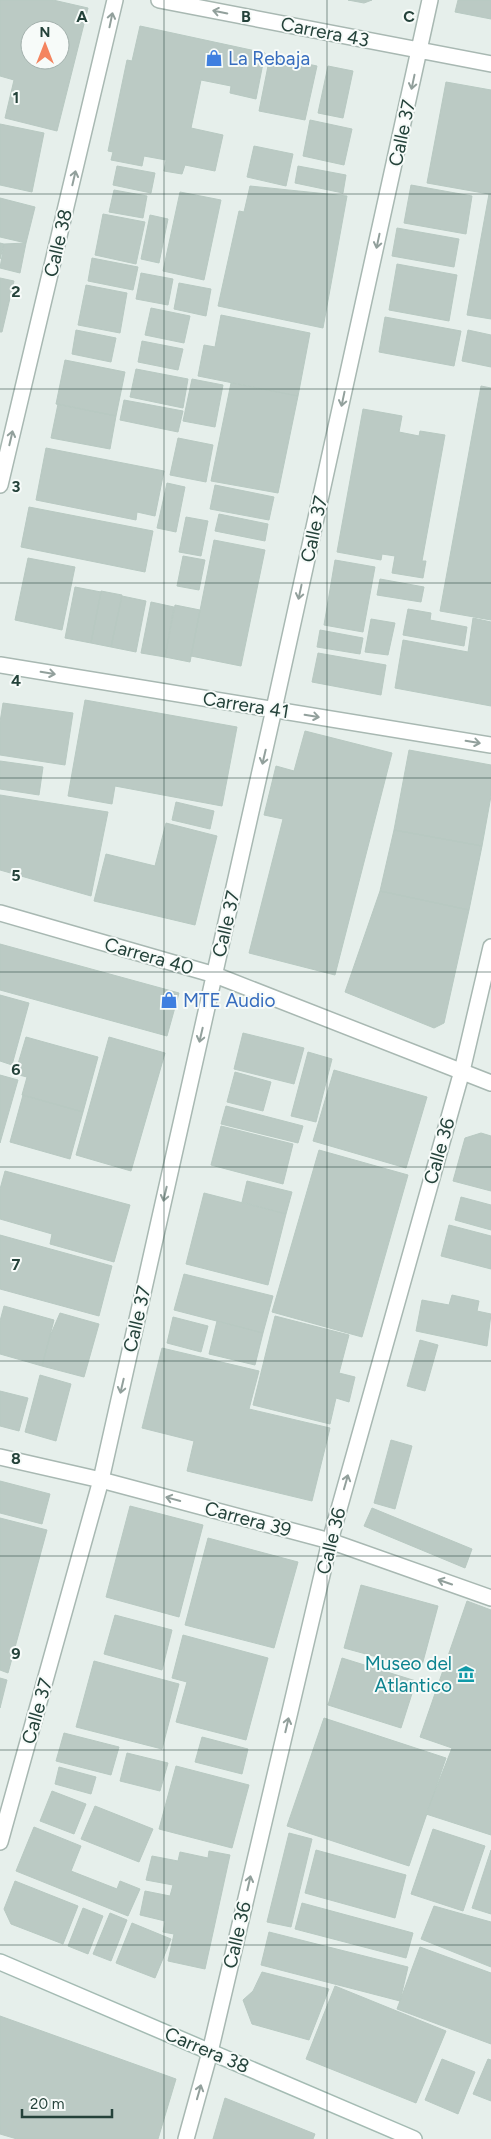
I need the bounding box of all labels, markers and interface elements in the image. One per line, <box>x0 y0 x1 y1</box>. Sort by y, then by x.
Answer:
one-way arrow <box>212 6 228 16</box>
text: A <box>76 7 88 26</box>
text: B <box>241 7 251 26</box>
text: C <box>403 7 415 26</box>
one-way arrow <box>106 12 116 28</box>
street label: Carrera 43 <box>279 12 371 52</box>
north arrow <box>20 20 70 70</box>
text: N <box>40 24 50 41</box>
place label: La Rebaja <box>228 47 310 70</box>
shop icon: La Rebaja <box>204 48 224 68</box>
one-way arrow <box>408 74 417 90</box>
text: 1 <box>13 88 19 107</box>
street label: Calle 37 <box>384 98 420 168</box>
one-way arrow <box>70 170 79 186</box>
street label: Calle 38 <box>39 207 77 279</box>
one-way arrow <box>373 232 382 248</box>
text: 2 <box>11 282 21 301</box>
one-way arrow <box>338 391 347 407</box>
one-way arrow <box>7 431 16 447</box>
text: 3 <box>12 477 21 496</box>
street label: Calle 37 <box>296 494 332 564</box>
one-way arrow <box>295 584 304 600</box>
one-way arrow <box>40 668 56 678</box>
text: 4 <box>11 671 21 690</box>
street label: Carrera 41 <box>201 687 291 723</box>
one-way arrow <box>304 711 320 721</box>
one-way arrow <box>464 737 480 747</box>
one-way arrow <box>258 749 268 765</box>
text: 5 <box>11 866 21 885</box>
street label: Calle 37 <box>207 889 245 959</box>
street label: Carrera 40 <box>102 932 196 980</box>
place label: MTE Audio <box>183 989 276 1012</box>
shop icon: MTE Audio <box>159 990 179 1010</box>
one-way arrow <box>196 1027 205 1043</box>
text: 6 <box>11 1060 21 1079</box>
street label: Calle 36 <box>419 1115 459 1187</box>
one-way arrow <box>160 1185 169 1201</box>
text: 7 <box>12 1255 21 1274</box>
street label: Calle 37 <box>118 1284 156 1354</box>
one-way arrow <box>117 1378 126 1394</box>
text: 8 <box>11 1449 21 1468</box>
one-way arrow <box>342 1475 351 1491</box>
one-way arrow <box>165 1494 181 1503</box>
street label: Carrera 39 <box>202 1496 294 1542</box>
street label: Calle 36 <box>312 1505 350 1577</box>
one-way arrow <box>438 1577 453 1586</box>
text: 9 <box>11 1644 21 1663</box>
place label: Museo del Atlantico <box>365 1652 452 1697</box>
museum icon: Museo del Atlantico <box>456 1664 476 1684</box>
street label: Calle 37 <box>17 1675 57 1747</box>
one-way arrow <box>282 1717 292 1733</box>
one-way arrow <box>245 1876 254 1892</box>
street label: Calle 36 <box>218 1899 256 1971</box>
street label: Carrera 38 <box>161 2022 253 2078</box>
one-way arrow <box>194 2084 204 2100</box>
scale bar <box>22 2086 112 2118</box>
text: 20 m <box>30 2095 64 2113</box>

